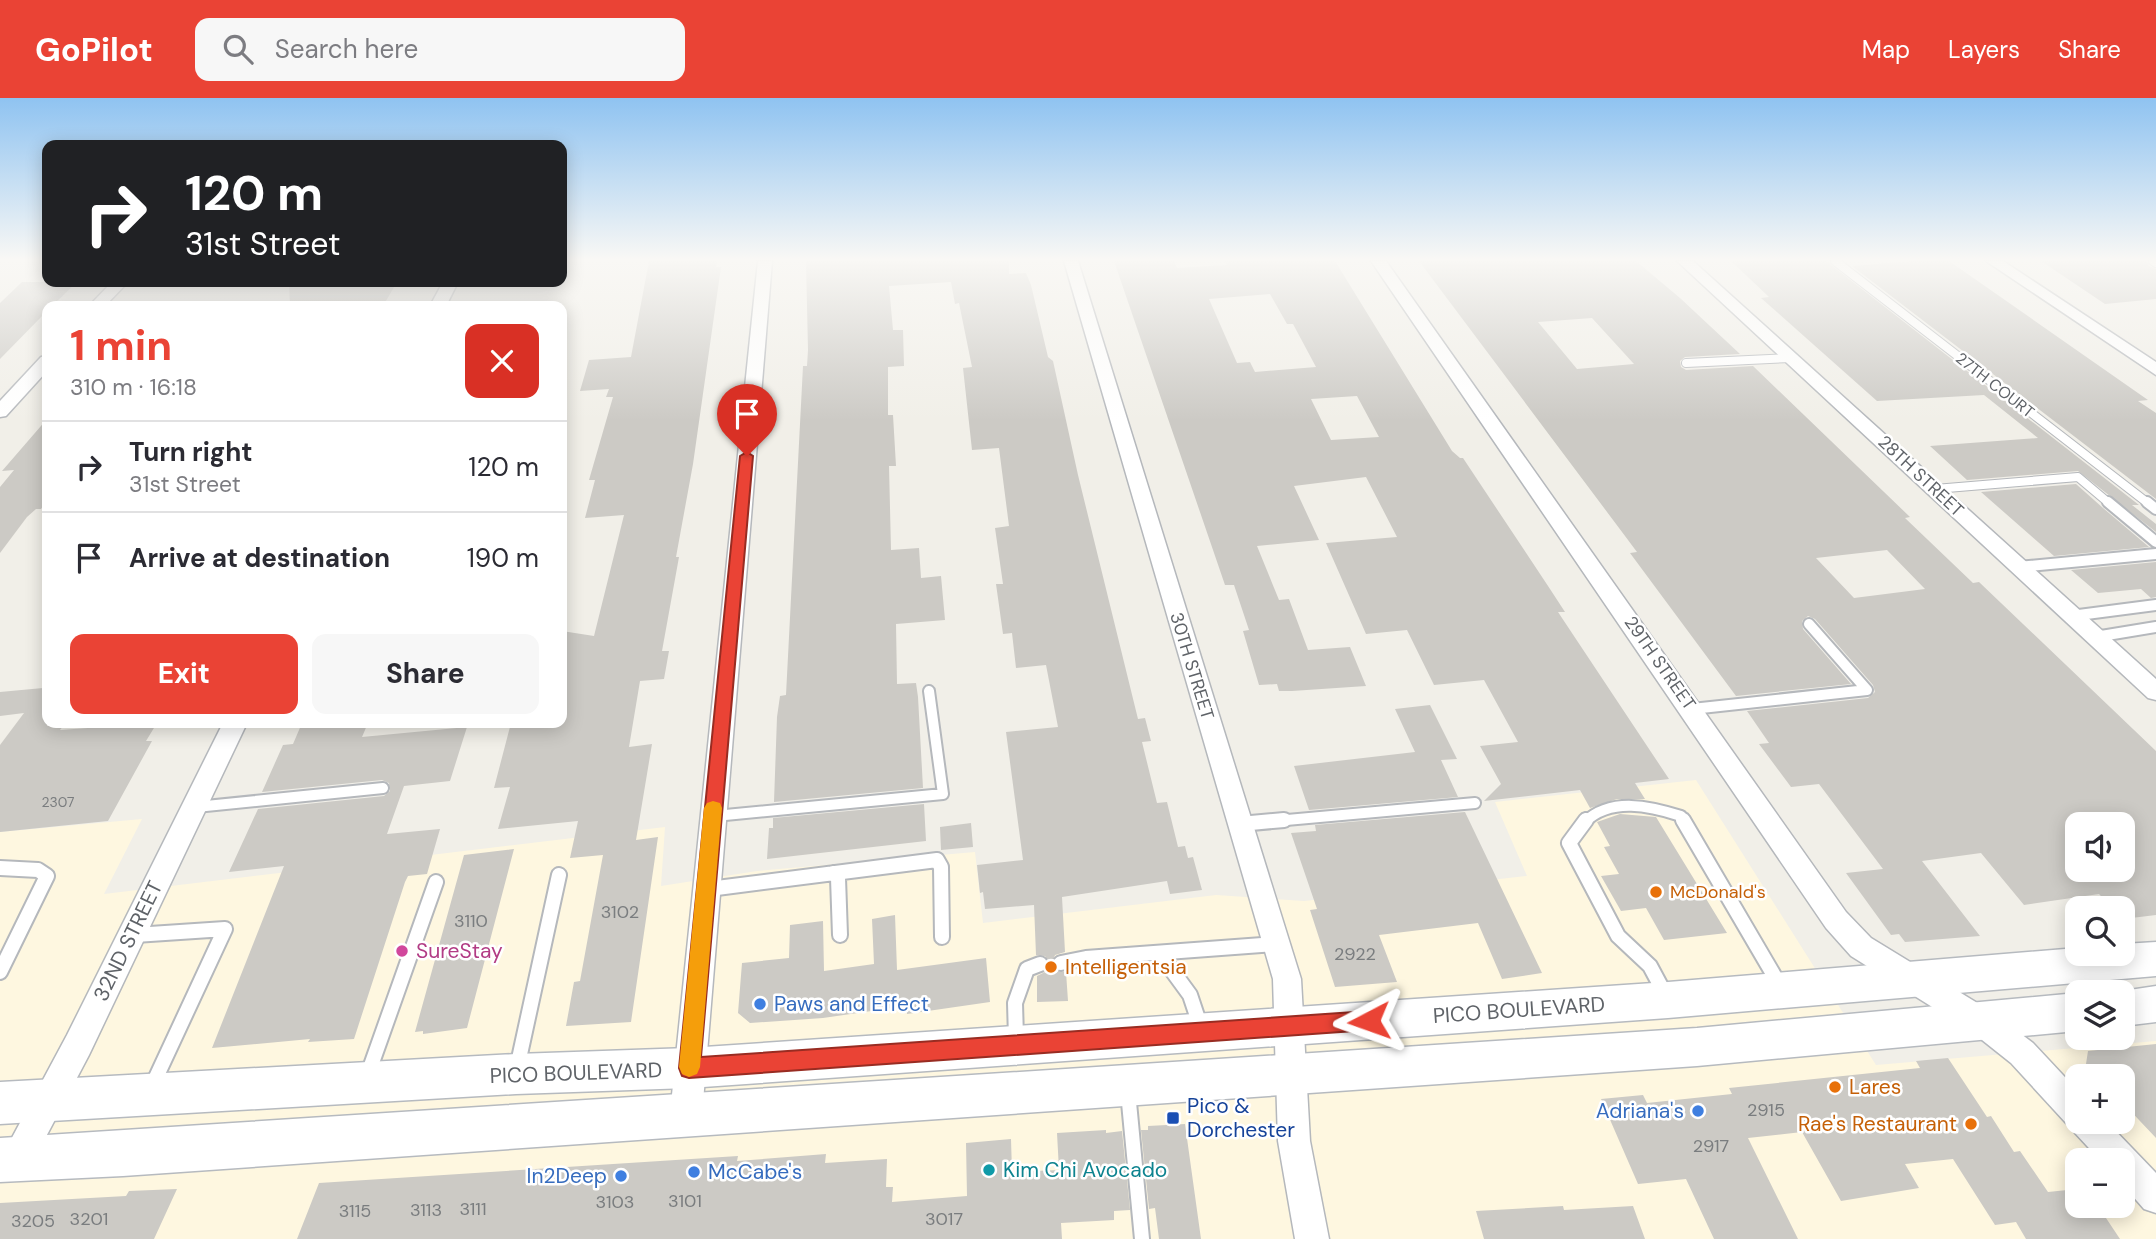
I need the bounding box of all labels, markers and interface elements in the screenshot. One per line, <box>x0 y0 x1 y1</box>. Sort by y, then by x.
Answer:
search box <box>195 18 685 81</box>
text: GoPilot <box>35 28 153 71</box>
icon: search <box>219 30 257 68</box>
text: Search here <box>275 32 418 66</box>
text: Map <box>1862 34 1910 65</box>
text: Layers <box>1948 34 2020 65</box>
text: Share <box>2058 34 2121 65</box>
text: 120 m <box>185 161 323 225</box>
icon: right <box>70 168 161 259</box>
text: 31st Street <box>185 223 340 265</box>
text: 1 min <box>70 318 172 373</box>
button: close <box>465 324 539 398</box>
street label: 27TH COURT <box>1951 348 2039 422</box>
text: 310 m · 16:18 <box>70 372 197 402</box>
pin <box>717 384 777 456</box>
icon: arrive <box>728 395 766 433</box>
street label: 28TH STREET <box>1873 430 1969 522</box>
text: Turn right <box>129 435 253 469</box>
icon: right <box>70 448 108 486</box>
text: 120 m <box>468 450 539 484</box>
text: 31st Street <box>129 469 241 499</box>
icon: arrive <box>70 539 108 577</box>
text: Arrive at destination <box>129 541 390 575</box>
text: 190 m <box>467 541 539 575</box>
street label: 30TH STREET <box>1164 610 1220 722</box>
street label: 29TH STREET <box>1619 611 1701 715</box>
button: Exit <box>70 634 298 714</box>
button: Share <box>312 634 539 714</box>
house number: 2307 <box>41 793 75 811</box>
map controls <box>2065 812 2135 1218</box>
button: sound <box>2065 812 2135 882</box>
street label: 32ND STREET <box>87 876 169 1006</box>
place label: McDonald's <box>1670 880 1766 904</box>
marker: McDonald's <box>1648 884 1664 900</box>
button: search <box>2065 896 2135 966</box>
house number: 3102 <box>601 900 639 924</box>
house number: 3110 <box>454 909 488 933</box>
place label: SureStay <box>416 937 503 965</box>
house number: 2922 <box>1334 942 1376 966</box>
marker: SureStay <box>394 943 410 959</box>
place label: Intelligentsia <box>1065 953 1187 981</box>
marker: Intelligentsia <box>1043 959 1059 975</box>
button: layers <box>2065 980 2135 1050</box>
position arrow <box>1332 984 1406 1058</box>
place label: Paws and Effect <box>774 990 929 1018</box>
street label: PICO BOULEVARD <box>1432 990 1606 1030</box>
marker: Paws and Effect <box>752 996 768 1012</box>
street label: PICO BOULEVARD <box>489 1056 663 1090</box>
button: + <box>2065 1064 2135 1134</box>
place label: Lares <box>1849 1073 1901 1101</box>
marker: Lares <box>1827 1079 1843 1095</box>
place label: Pico & Dorchester <box>1187 1092 1295 1144</box>
place label: Adriana's <box>1596 1097 1684 1125</box>
house number: 2915 <box>1747 1098 1785 1122</box>
marker: Adriana's <box>1690 1103 1706 1119</box>
marker: Pico & Dorchester <box>1165 1110 1181 1126</box>
place label: Rae's Restaurant <box>1798 1110 1957 1138</box>
marker: Rae's Restaurant <box>1963 1116 1979 1132</box>
house number: 2917 <box>1693 1134 1729 1158</box>
button: − <box>2065 1148 2135 1218</box>
place label: Kim Chi Avocado <box>1003 1156 1167 1184</box>
place label: McCabe's <box>708 1158 802 1186</box>
place label: In2Deep <box>526 1162 607 1190</box>
marker: Kim Chi Avocado <box>981 1162 997 1178</box>
marker: McCabe's <box>686 1164 702 1180</box>
marker: In2Deep <box>613 1168 629 1184</box>
house number: 3101 <box>668 1189 702 1213</box>
house number: 3103 <box>596 1190 634 1214</box>
house number: 3111 <box>459 1197 487 1221</box>
house number: 3113 <box>410 1198 442 1222</box>
house number: 3115 <box>339 1199 371 1223</box>
house number: 3201 <box>70 1207 108 1231</box>
house number: 3017 <box>925 1207 963 1231</box>
house number: 3205 <box>11 1209 55 1233</box>

